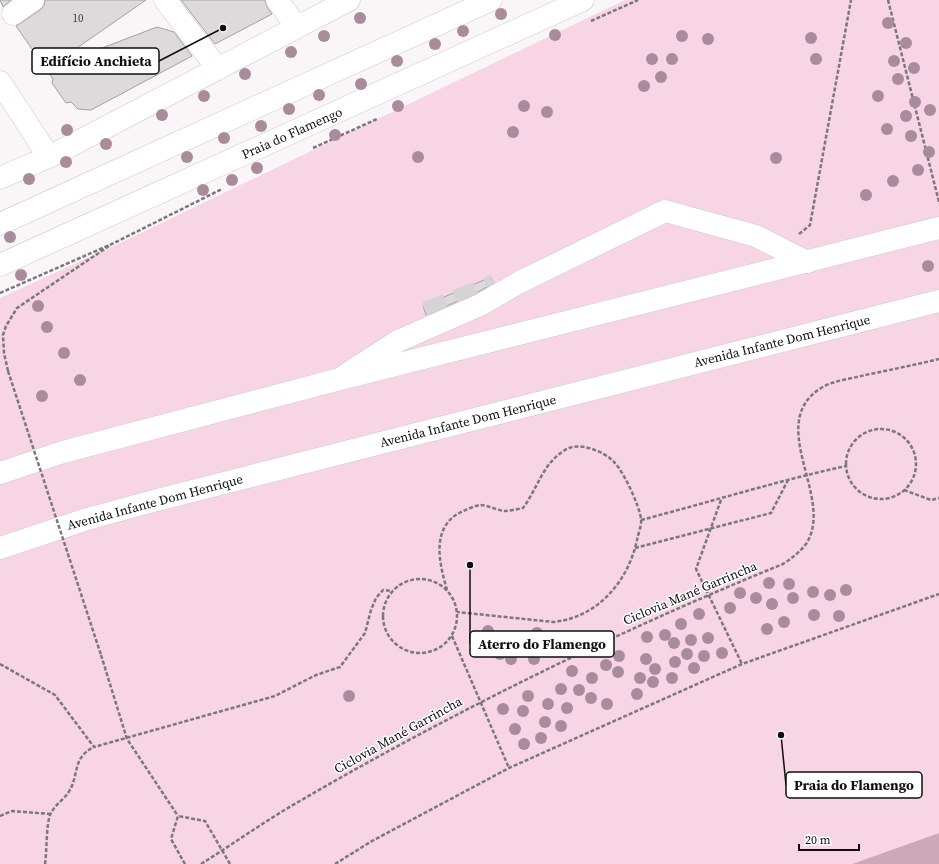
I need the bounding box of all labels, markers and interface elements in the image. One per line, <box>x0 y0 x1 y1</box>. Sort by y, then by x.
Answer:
house number: 10 <box>73 11 84 26</box>
callout: Edifício Anchieta <box>32 48 159 74</box>
text: Edifício Anchieta <box>40 51 152 71</box>
street label: Praia do Flamengo <box>239 103 345 163</box>
street label: Avenida Infante Dom Henrique <box>692 311 872 371</box>
street label: Avenida Infante Dom Henrique <box>378 391 558 451</box>
street label: Avenida Infante Dom Henrique <box>65 470 245 534</box>
street label: Ciclovia Mané Garrincha <box>621 557 760 629</box>
callout: Aterro do Flamengo <box>470 631 614 657</box>
text: Aterro do Flamengo <box>478 634 606 654</box>
street label: Ciclovia Mané Garrincha <box>331 693 465 777</box>
callout: Praia do Flamengo <box>786 772 922 798</box>
text: Praia do Flamengo <box>794 775 914 795</box>
scale bar <box>799 826 859 852</box>
text: 20 m <box>805 832 831 848</box>

